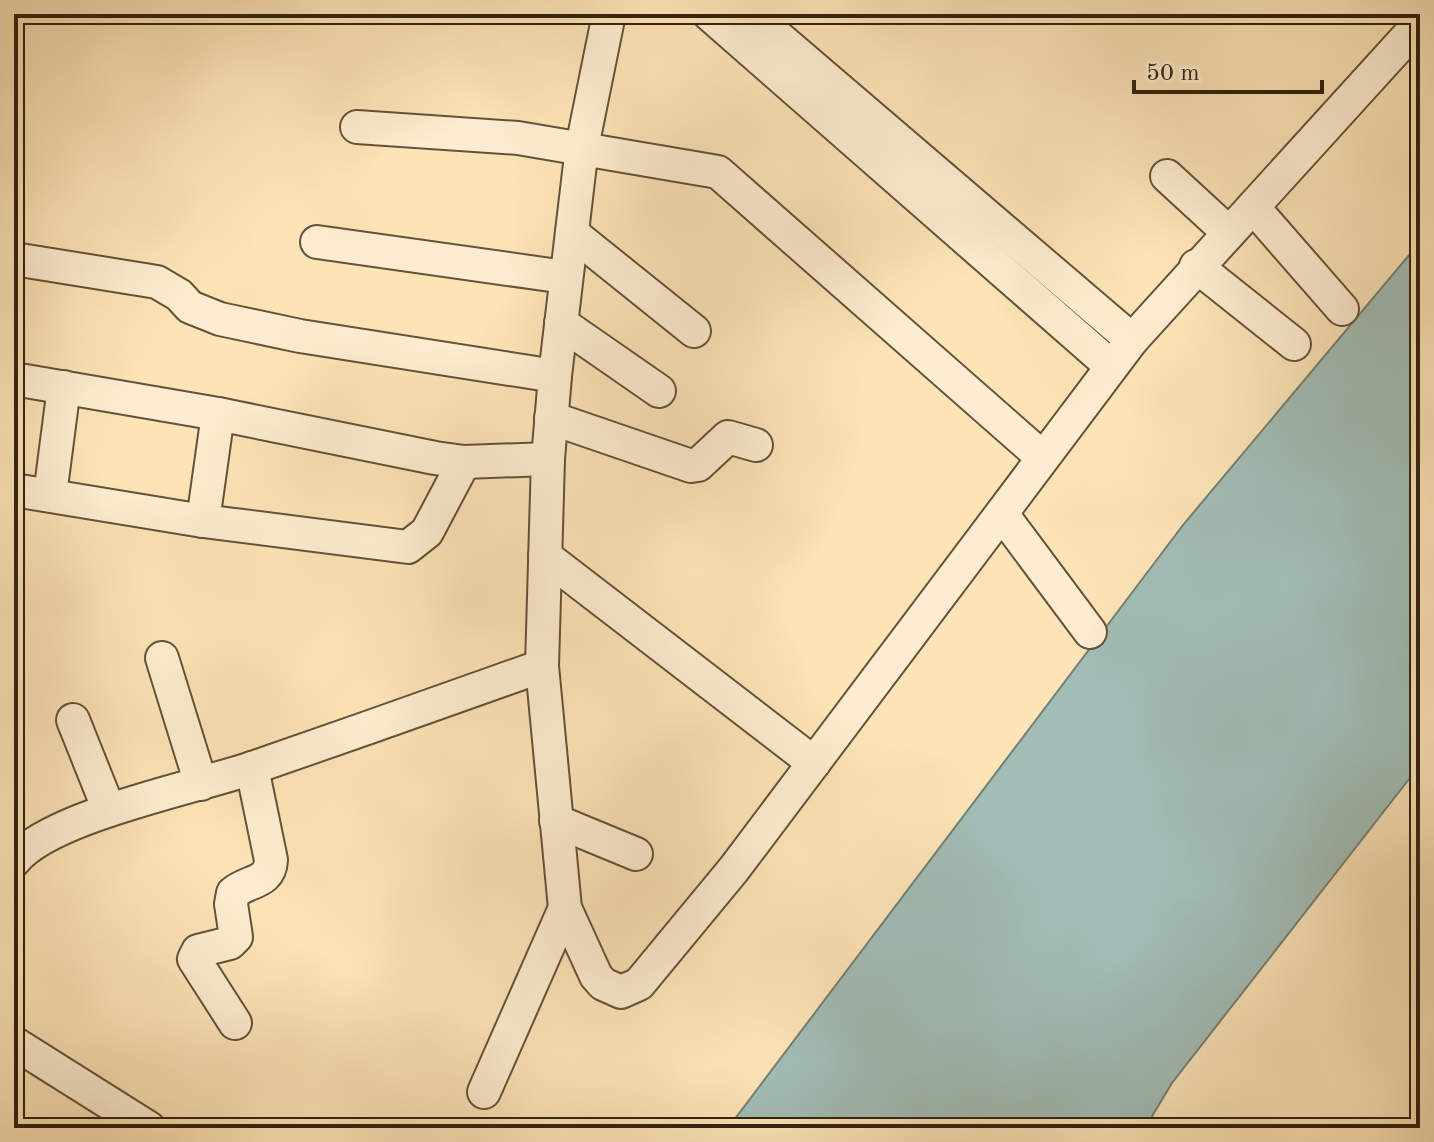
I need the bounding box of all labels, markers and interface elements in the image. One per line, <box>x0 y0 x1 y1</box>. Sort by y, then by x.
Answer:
scale bar <box>1134 44 1322 94</box>
text: 50 m <box>1146 62 1200 86</box>

